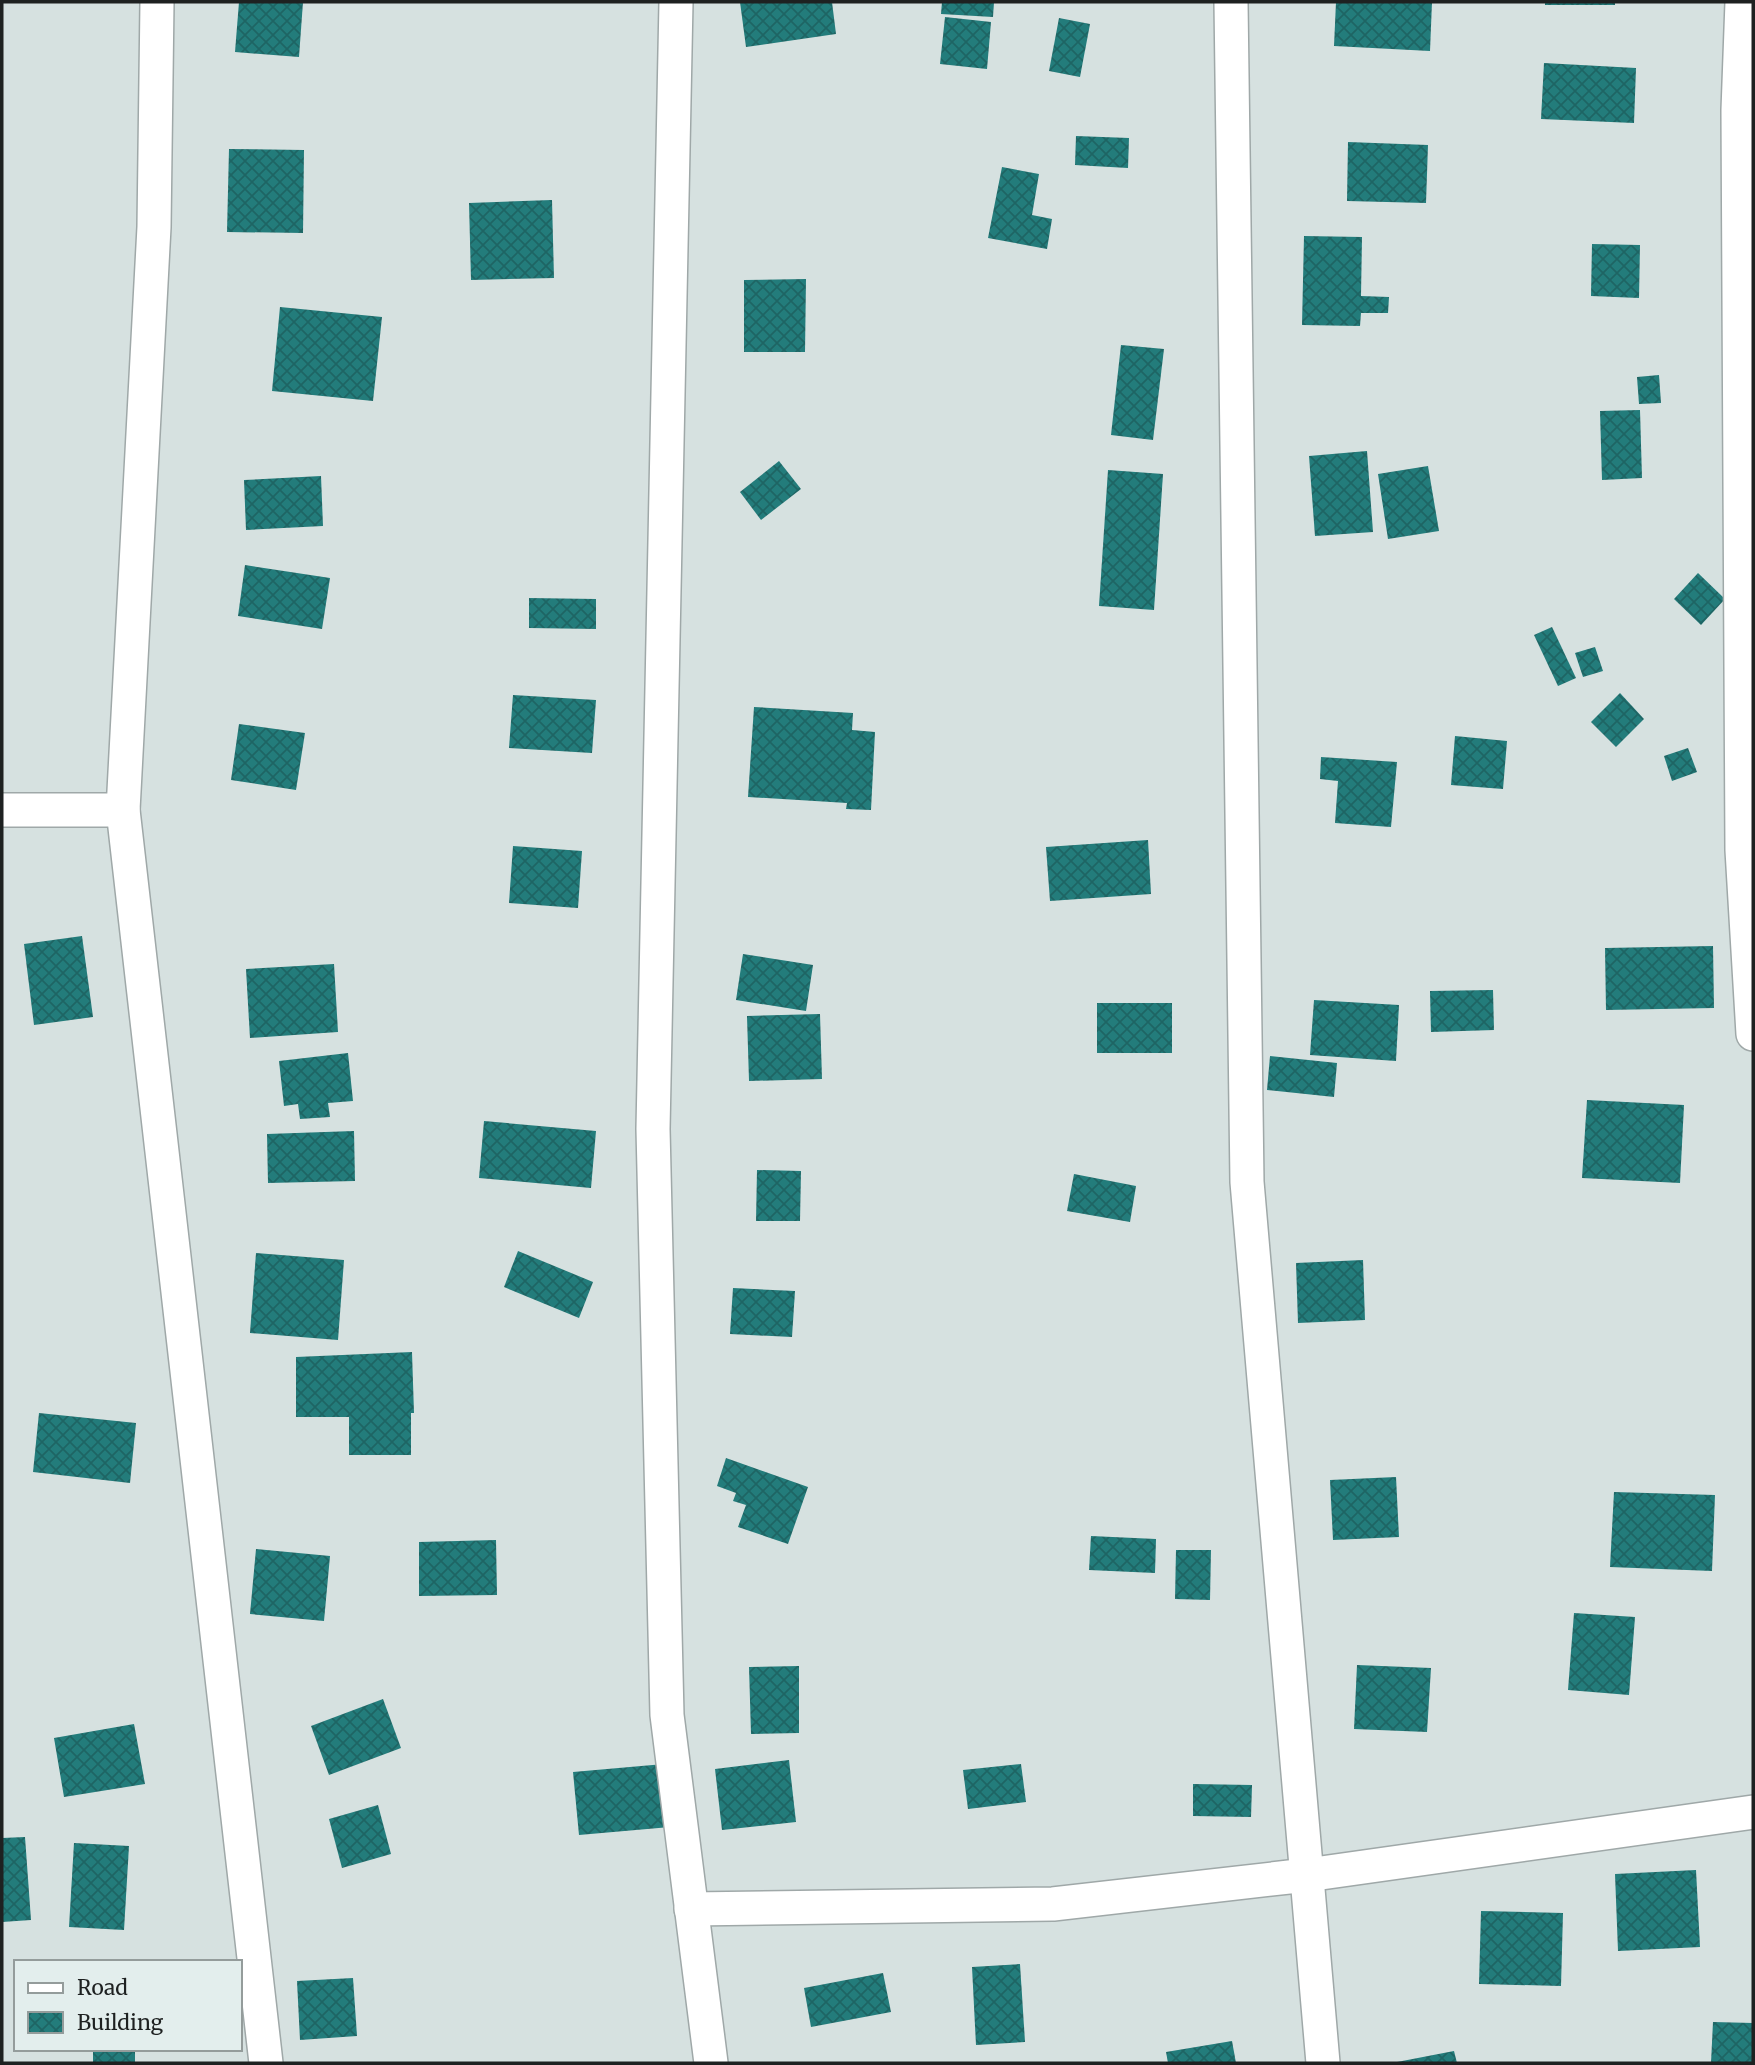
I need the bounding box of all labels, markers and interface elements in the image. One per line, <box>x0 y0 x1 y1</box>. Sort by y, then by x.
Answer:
legend <box>14 1960 242 2051</box>
text: Road <box>77 1974 128 2001</box>
text: Building <box>77 2009 164 2036</box>

